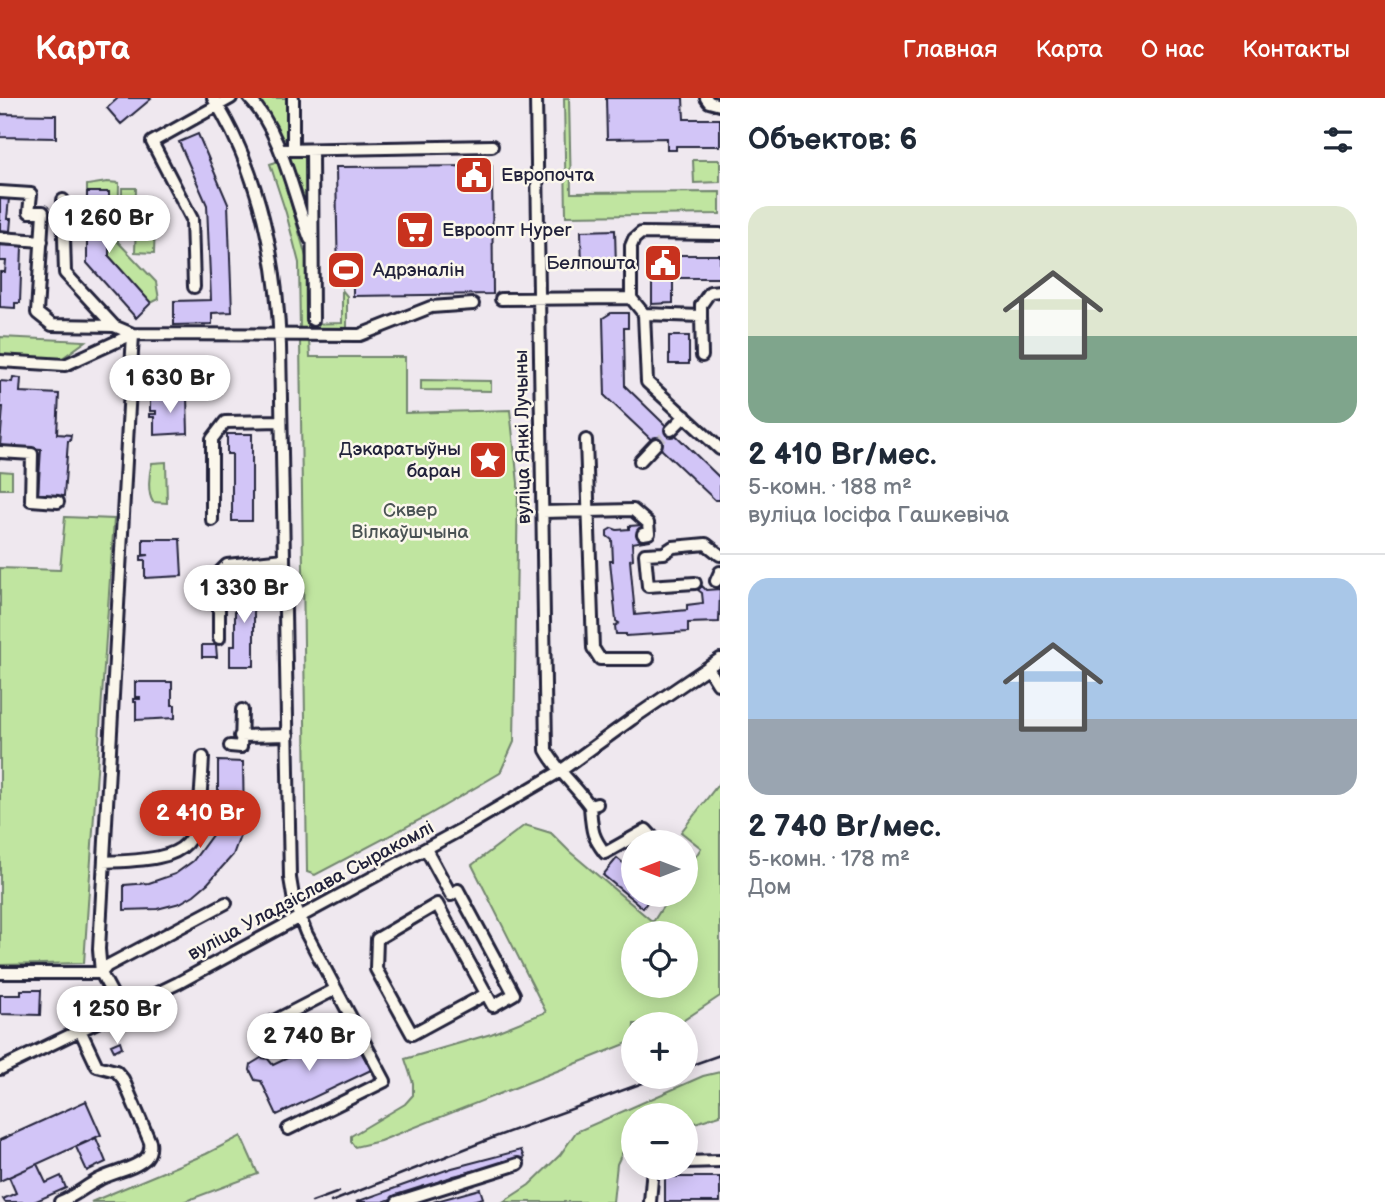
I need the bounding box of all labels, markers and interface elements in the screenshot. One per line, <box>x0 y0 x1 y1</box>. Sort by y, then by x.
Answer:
text: Карта <box>35 29 130 69</box>
text: Главная <box>903 35 997 64</box>
text: Карта <box>1035 35 1103 64</box>
text: О нас <box>1141 35 1204 64</box>
text: Контакты <box>1242 35 1350 64</box>
icon: filters <box>1319 121 1357 159</box>
text: Объектов: 6 <box>748 122 917 158</box>
public building icon: Европочта <box>453 154 495 196</box>
place label: Европочта <box>501 164 594 187</box>
pin: 1 260 Br <box>37 195 181 255</box>
text: 1 260 Br <box>64 204 154 232</box>
supermarket icon: Евроопт Hyper <box>394 209 436 251</box>
place label: Евроопт Hyper <box>442 219 573 242</box>
public building icon: Белпошта <box>642 242 684 284</box>
sports icon: Адрэналін <box>325 249 367 291</box>
place label: Белпошта <box>546 252 636 275</box>
icon: home <box>990 252 1116 378</box>
place label: Адрэналін <box>372 259 465 282</box>
street label: вуліца Янкі Лучыны <box>510 350 536 524</box>
pin: 1 630 Br <box>98 356 242 415</box>
text: 1 630 Br <box>125 364 215 392</box>
text: 2 410 Br/мес. <box>748 437 937 473</box>
place label: Дэкаратыўны баран <box>339 438 461 483</box>
place icon: Дэкаратыўны баран <box>467 439 509 481</box>
text: 5-комн. · 188 m² <box>748 473 912 501</box>
park label: Сквер Вілкаўшчына <box>351 499 469 544</box>
text: вуліца Іосіфа Гашкевіча <box>748 501 1009 529</box>
pin: 1 330 Br <box>172 566 316 625</box>
text: 1 330 Br <box>200 574 288 602</box>
icon: home <box>990 624 1116 750</box>
pin: 2 410 Br <box>128 790 272 850</box>
text: 2 410 Br <box>156 799 244 827</box>
text: 2 740 Br/мес. <box>748 809 941 845</box>
street label: вуліца Уладзіслава Сыракомлі <box>184 816 438 966</box>
north arrow <box>621 830 698 906</box>
map controls <box>621 830 698 1180</box>
text: 5-комн. · 178 m² <box>748 845 910 873</box>
text: Дом <box>748 873 791 901</box>
button: locate <box>621 921 698 998</box>
pin: 1 250 Br <box>45 986 189 1046</box>
text: 1 250 Br <box>73 995 161 1023</box>
button: + <box>621 1012 698 1089</box>
pin: 2 740 Br <box>237 1014 381 1073</box>
text: 2 740 Br <box>263 1022 355 1050</box>
button: − <box>621 1103 698 1180</box>

